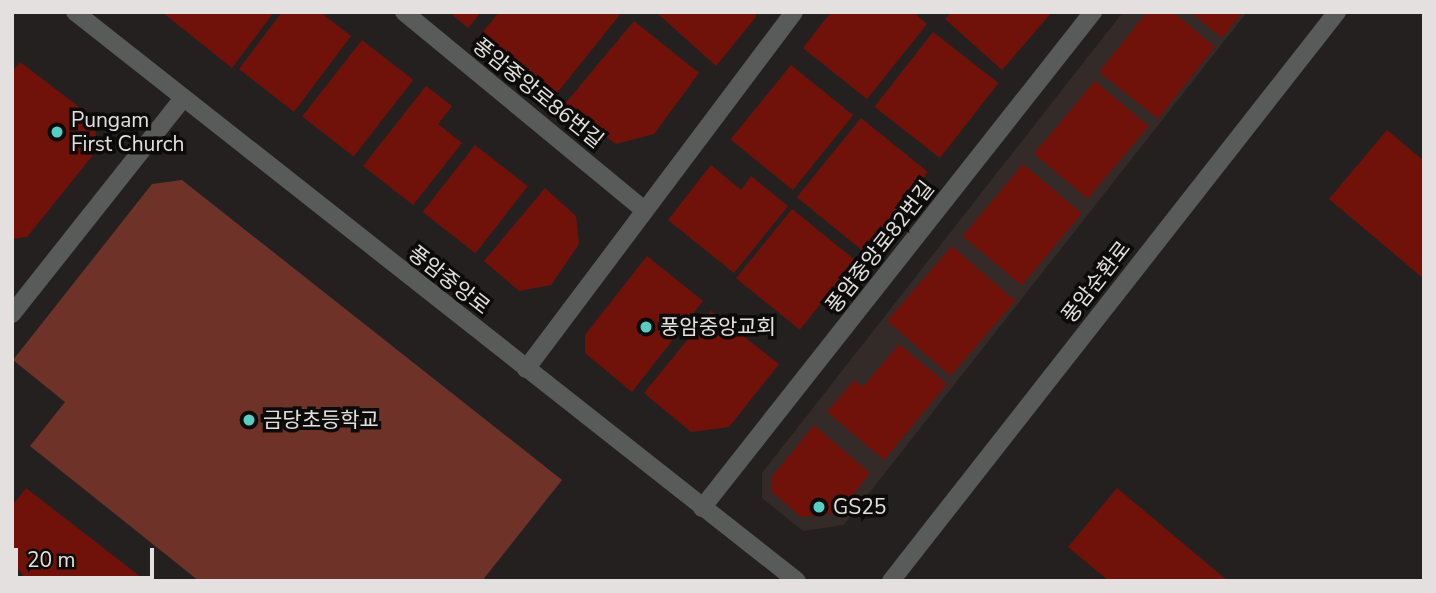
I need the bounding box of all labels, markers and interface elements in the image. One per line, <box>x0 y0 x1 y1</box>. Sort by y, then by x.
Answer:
street label: 풍암중앙로86번길 <box>468 33 608 153</box>
place label: Pungam First Church <box>71 107 184 157</box>
marker: Pungam First Church <box>49 124 65 140</box>
street label: 풍암중앙로82번길 <box>821 176 939 318</box>
street label: 풍암순환로 <box>1056 236 1136 328</box>
street label: 풍암중앙로 <box>403 240 495 320</box>
place label: 풍암중앙교회 <box>660 314 776 340</box>
marker: 풍암중앙교회 <box>638 319 654 335</box>
place label: 금당초등학교 <box>263 407 379 433</box>
marker: 금당초등학교 <box>241 412 257 428</box>
place label: GS25 <box>833 494 886 520</box>
marker: GS25 <box>811 499 827 515</box>
scale bar <box>18 534 158 578</box>
text: 20 m <box>27 546 76 574</box>

